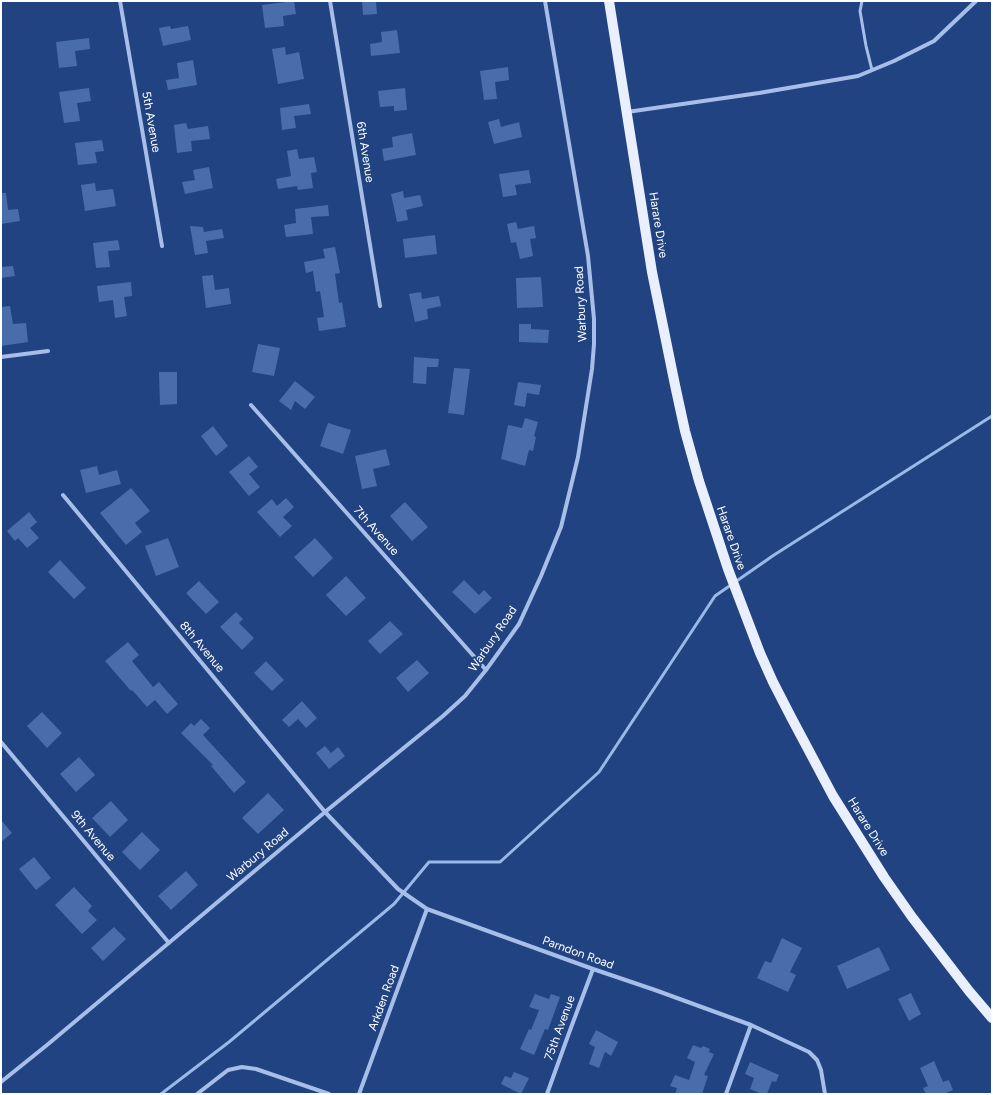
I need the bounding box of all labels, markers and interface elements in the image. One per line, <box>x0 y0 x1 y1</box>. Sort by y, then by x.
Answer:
street label: 5th Avenue <box>139 90 163 154</box>
street label: 6th Avenue <box>353 120 377 184</box>
street label: Harare Drive <box>646 191 670 259</box>
street label: Warbury Road <box>572 266 590 342</box>
street label: 7th Avenue <box>350 503 402 559</box>
street label: Harare Drive <box>713 504 749 572</box>
street label: Warbury Road <box>466 604 520 674</box>
street label: 8th Avenue <box>177 619 227 675</box>
street label: Harare Drive <box>844 795 892 859</box>
street label: 9th Avenue <box>68 808 118 864</box>
street label: Warbury Road <box>224 825 292 885</box>
street label: Parndon Road <box>540 933 616 973</box>
street label: Arkden Road <box>365 963 403 1033</box>
street label: 75th Avenue <box>542 994 578 1062</box>

